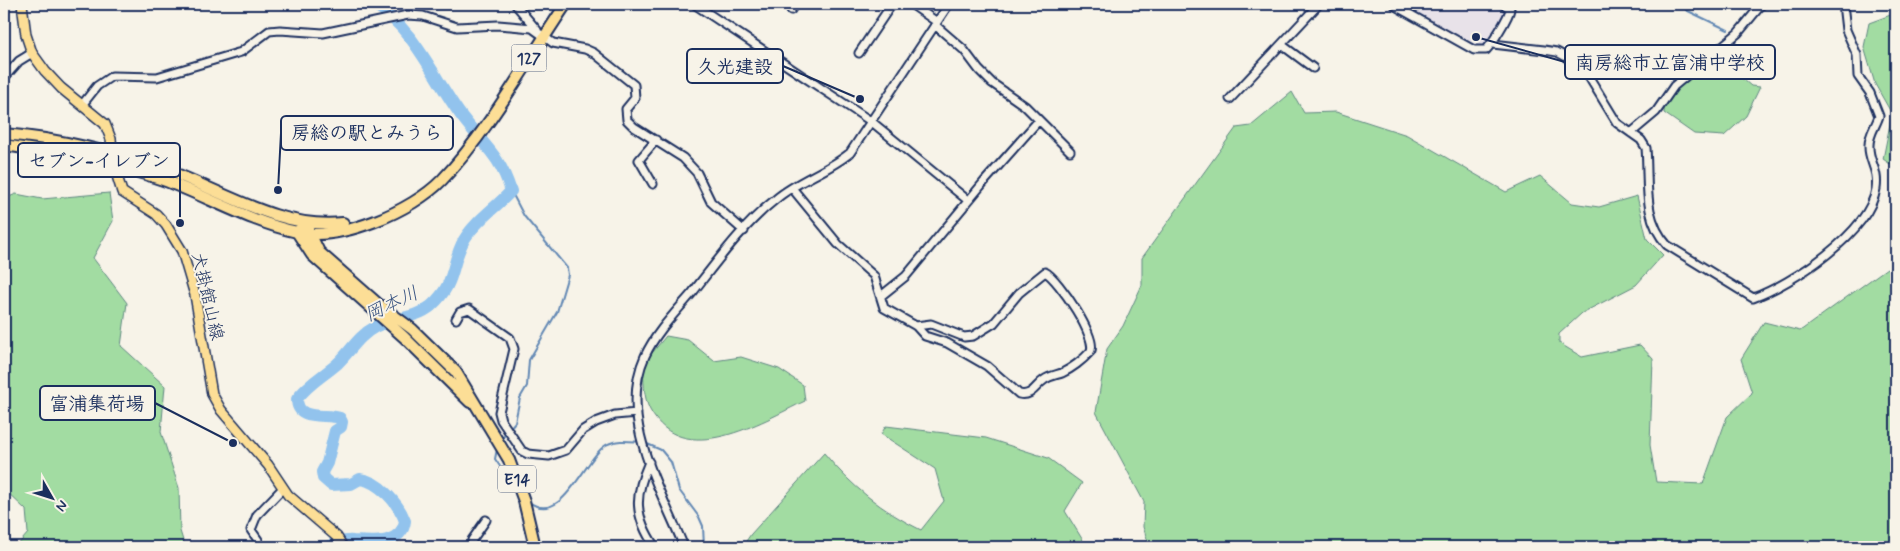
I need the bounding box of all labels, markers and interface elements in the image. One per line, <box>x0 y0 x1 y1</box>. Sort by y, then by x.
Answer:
road number: 127 <box>512 44 546 72</box>
callout: 南房総市立富浦中学校 <box>1565 45 1775 79</box>
callout: 久光建設 <box>687 49 783 83</box>
text: 南房総市立富浦中学校 <box>1575 51 1765 76</box>
text: 久光建設 <box>697 55 773 80</box>
callout: 房総の駅とみうら <box>281 116 453 150</box>
text: 房総の駅とみうら <box>291 121 443 146</box>
callout: セブン-イレブン <box>18 143 180 177</box>
text: セブン-イレブン <box>28 149 170 174</box>
street label: 犬掛館山線 <box>185 250 229 343</box>
water label: 岡本川 <box>361 281 423 328</box>
callout: 富浦集荷場 <box>40 386 155 420</box>
text: 富浦集荷場 <box>49 392 145 417</box>
road number: E14 <box>498 466 536 492</box>
north arrow <box>28 474 78 524</box>
text: N <box>51 496 71 515</box>

